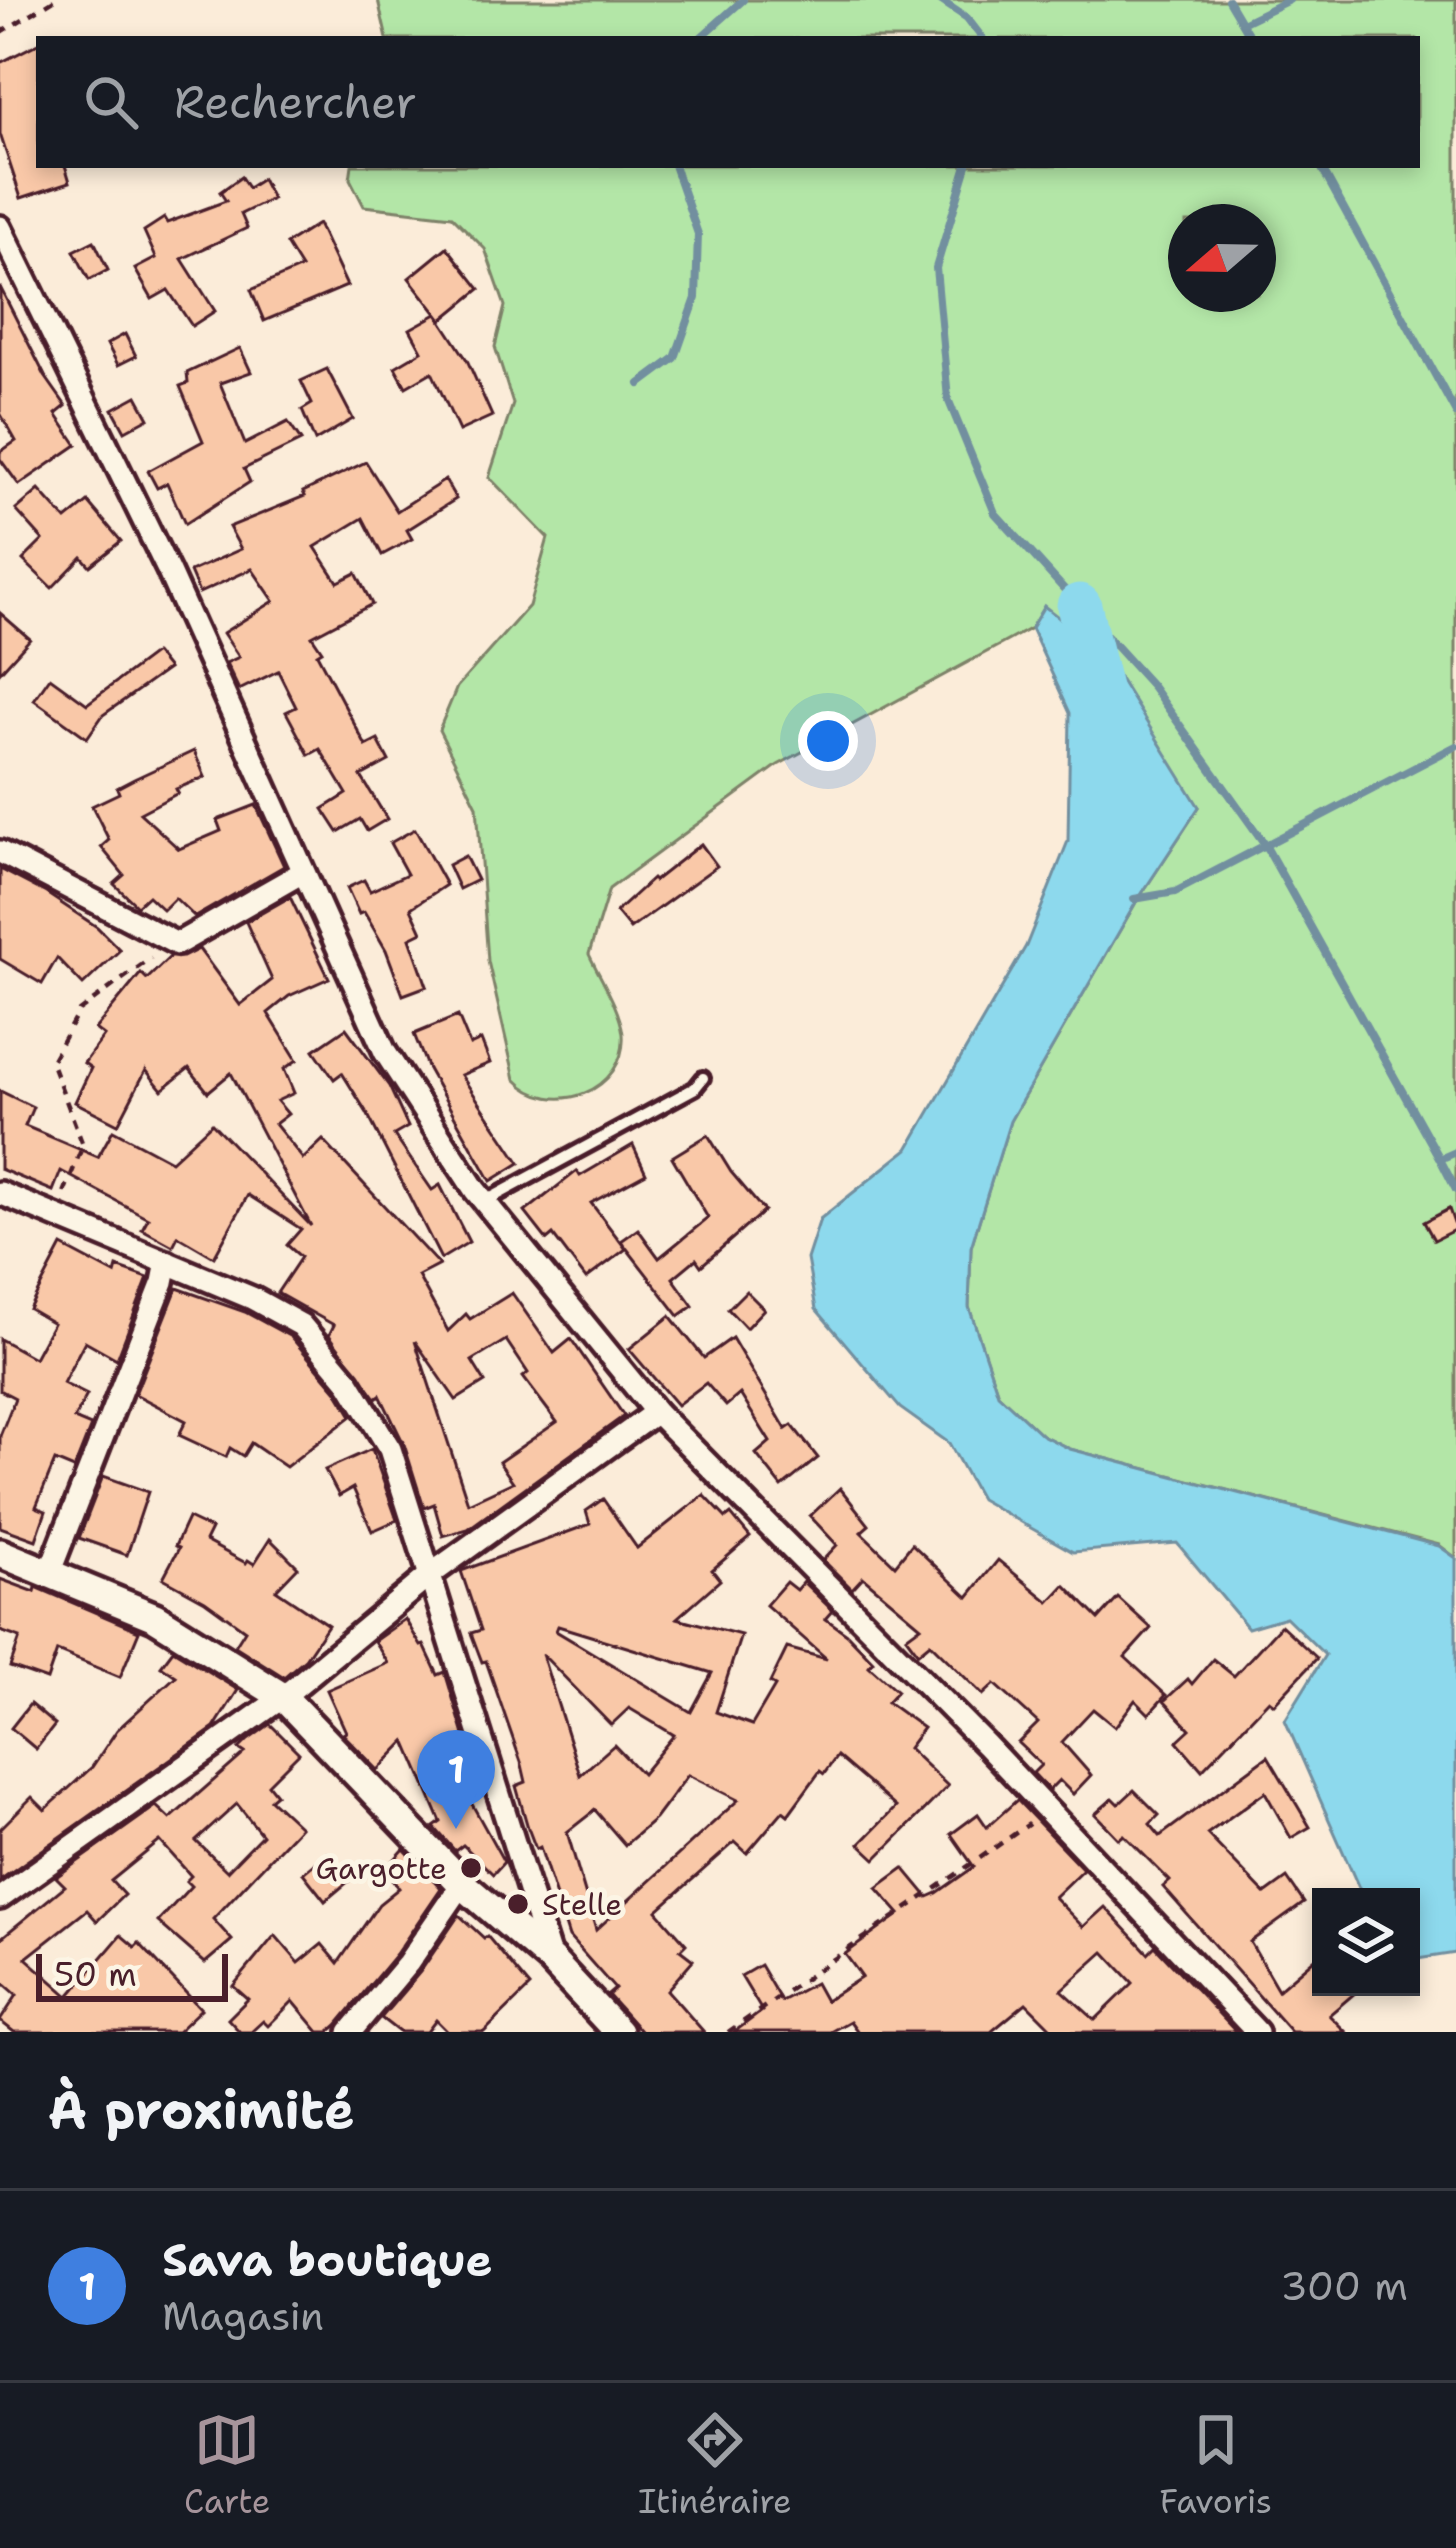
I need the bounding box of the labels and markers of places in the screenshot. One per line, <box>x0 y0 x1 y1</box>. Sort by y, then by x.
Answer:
pin: 1 <box>417 1730 495 1829</box>
place label: Gargotte <box>315 1848 447 1889</box>
marker: Gargotte <box>458 1855 484 1881</box>
place label: Stelle <box>542 1884 622 1925</box>
marker: Stelle <box>505 1891 531 1917</box>

